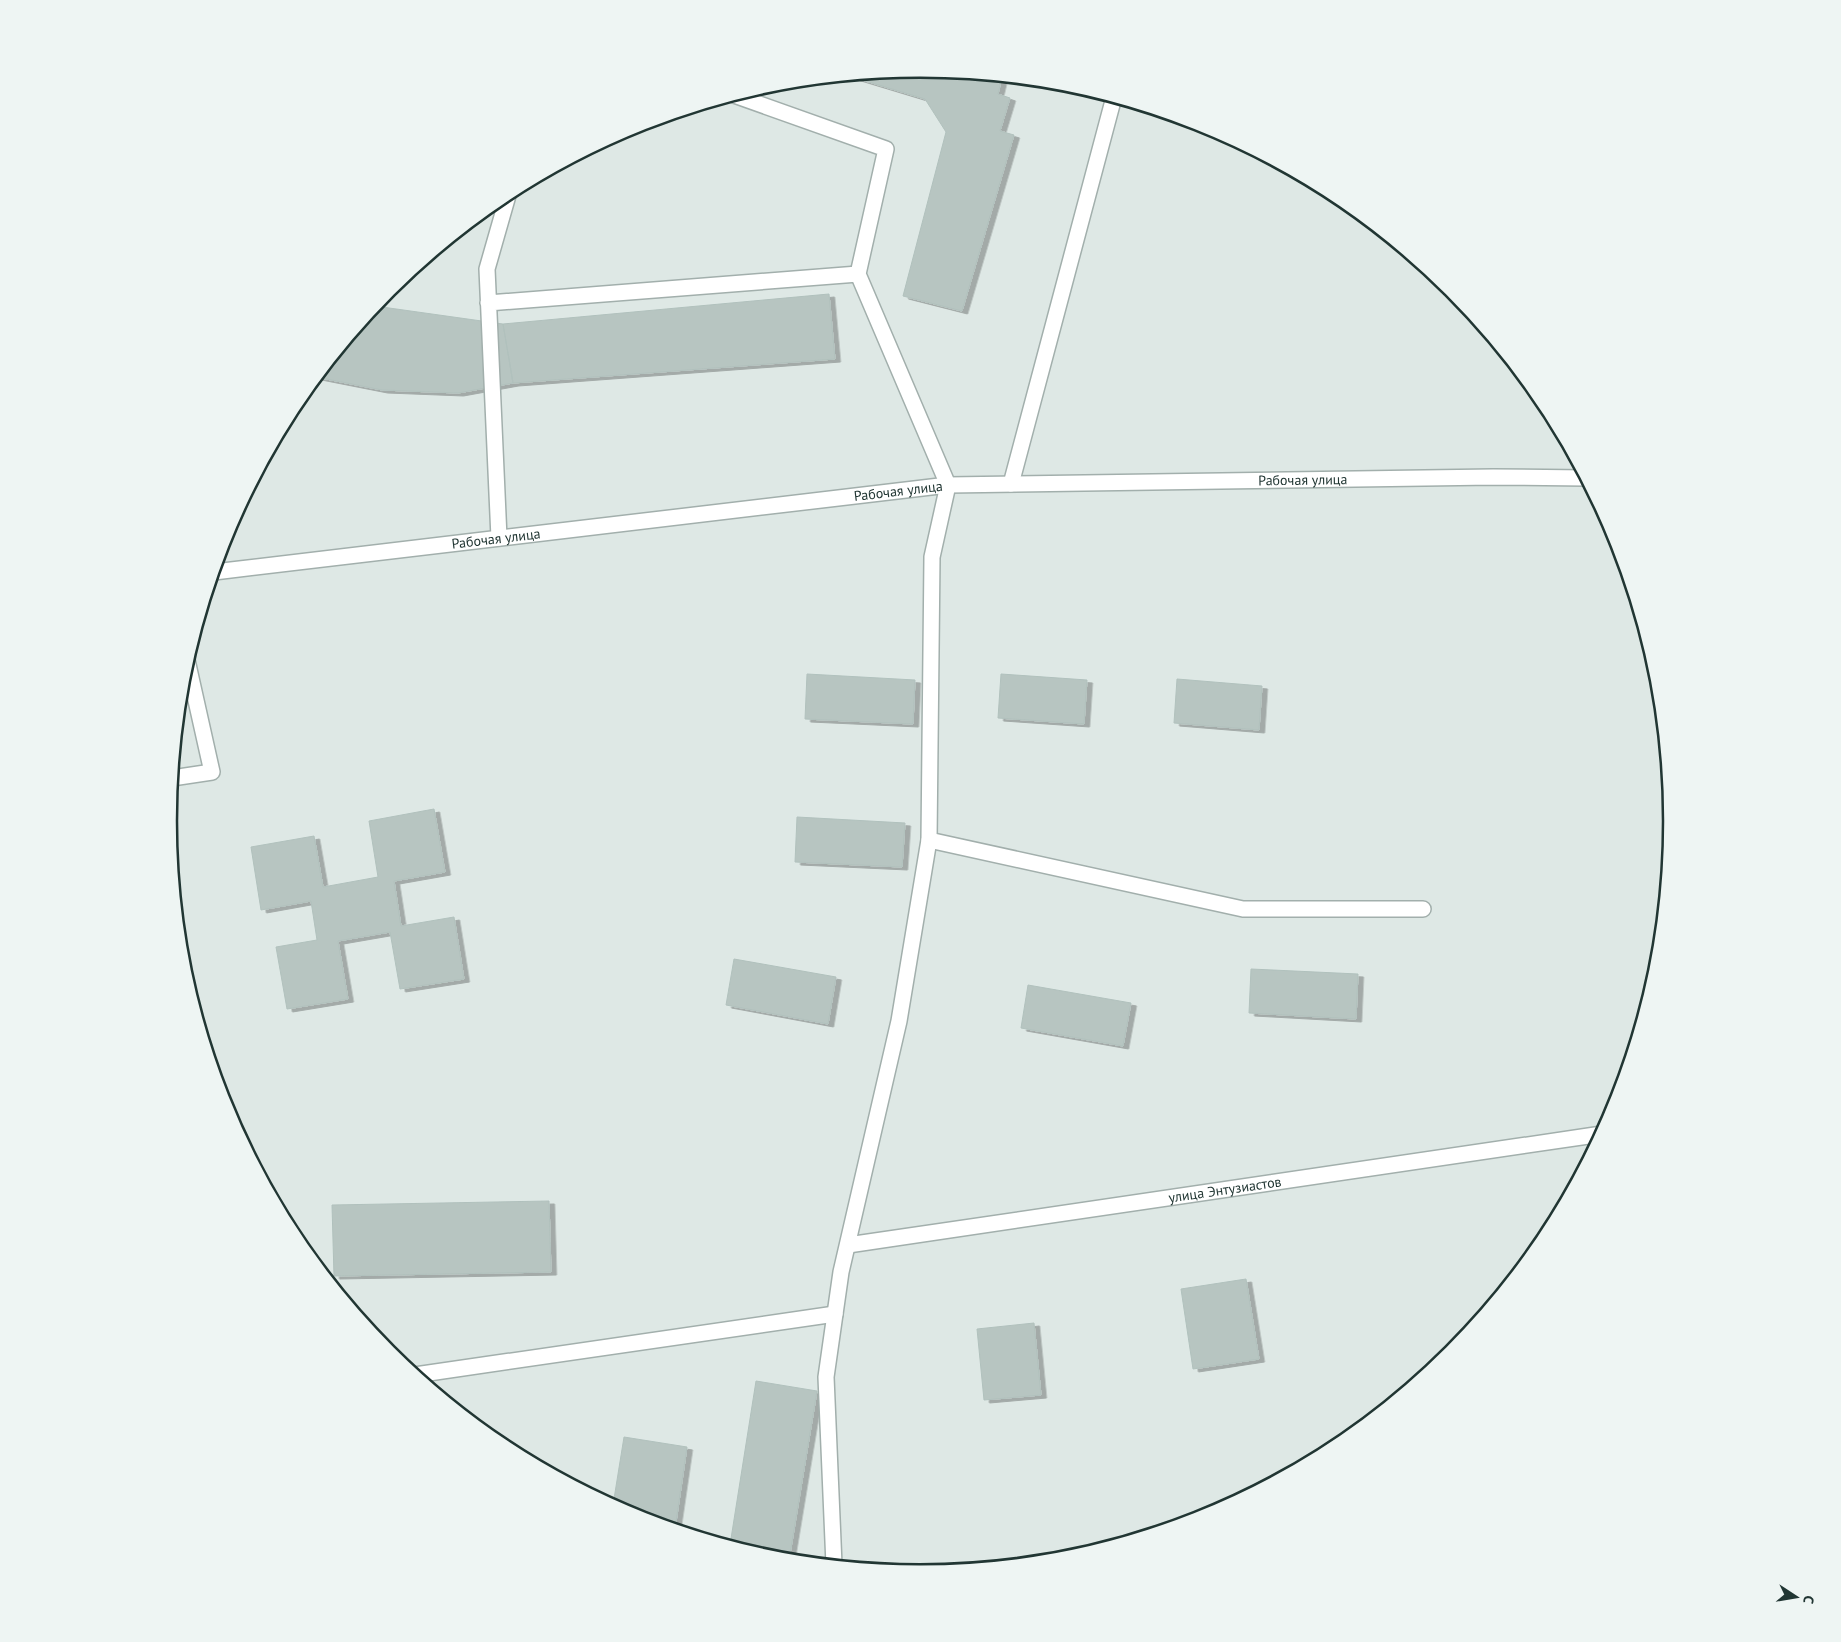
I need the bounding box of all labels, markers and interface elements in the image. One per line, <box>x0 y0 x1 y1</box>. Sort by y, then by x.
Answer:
street label: Рабочая улица <box>1258 470 1348 489</box>
street label: Рабочая улица <box>853 477 944 505</box>
street label: Рабочая улица <box>451 524 541 553</box>
street label: улица Энтузиастов <box>1167 1172 1283 1207</box>
north arrow <box>1771 1572 1821 1622</box>
text: С <box>1799 1594 1818 1606</box>

